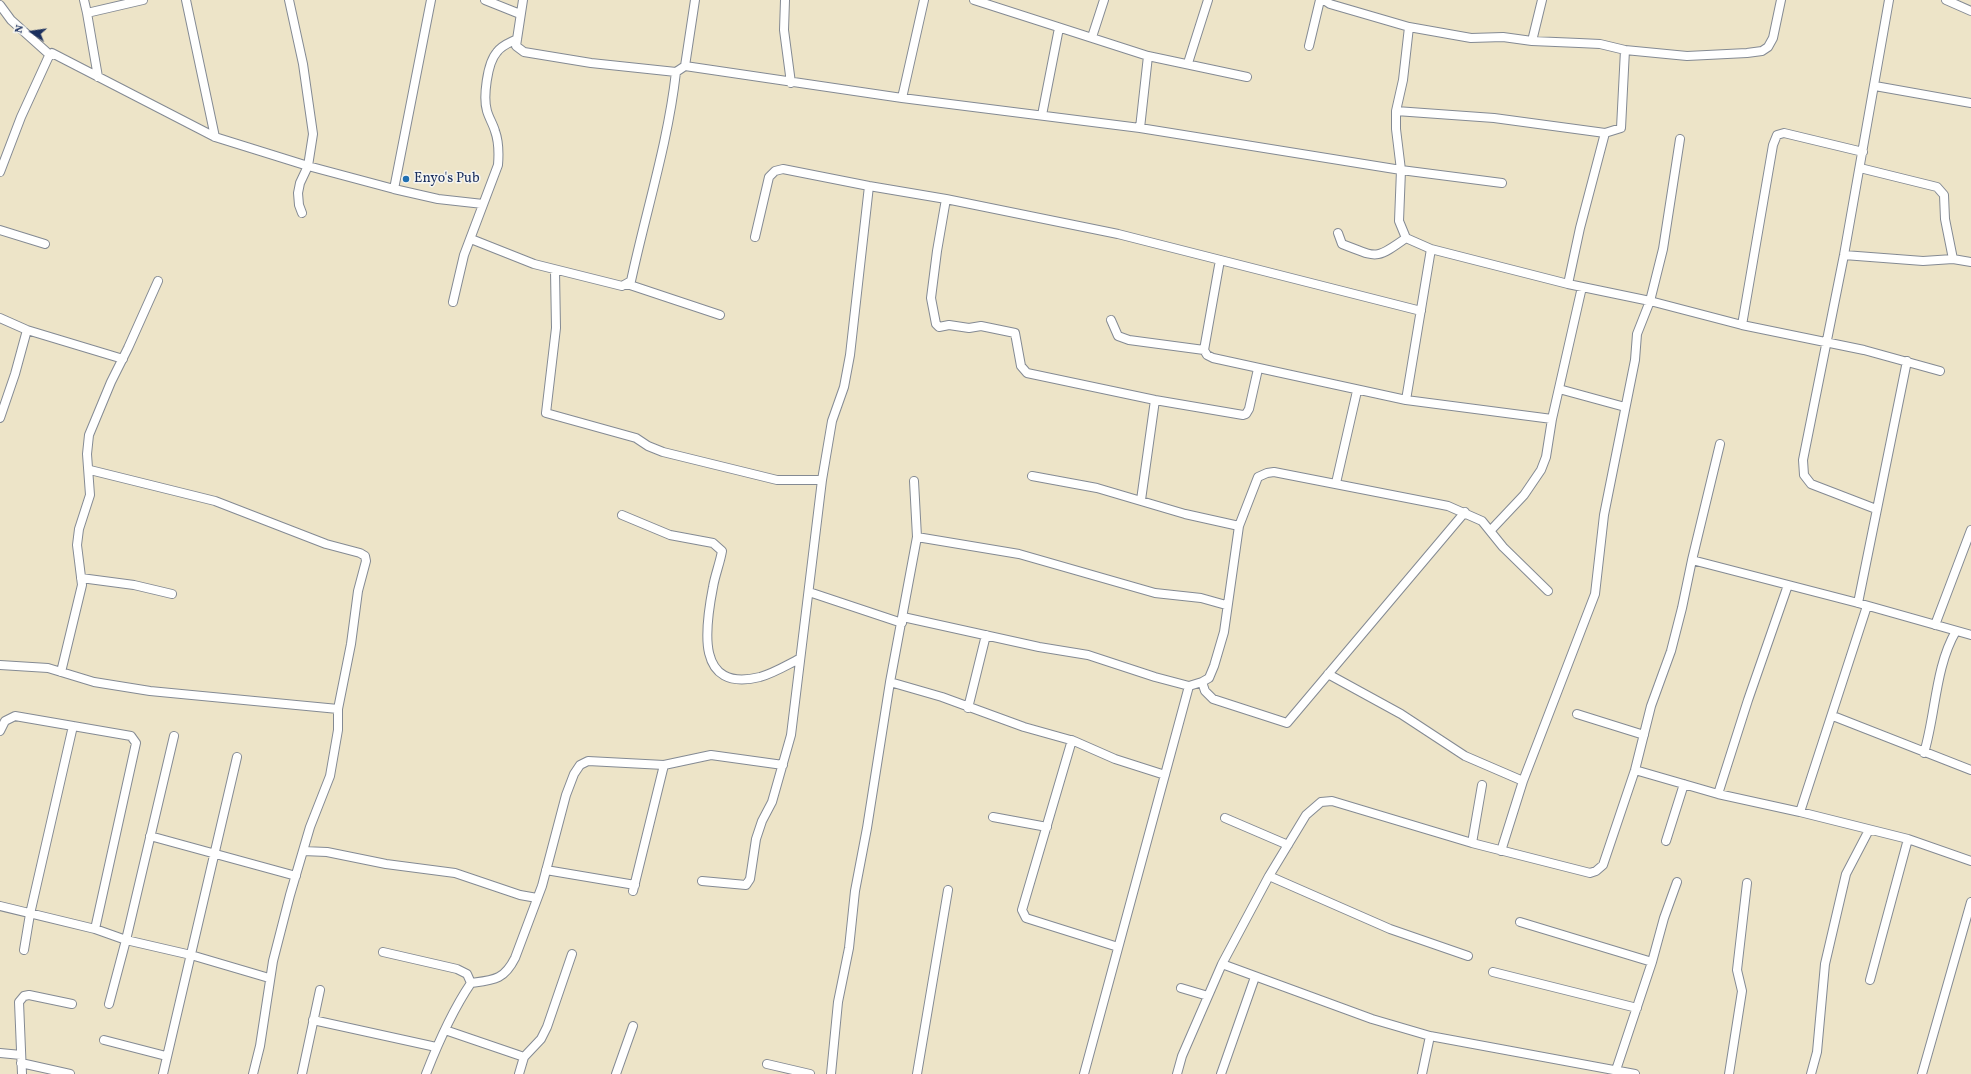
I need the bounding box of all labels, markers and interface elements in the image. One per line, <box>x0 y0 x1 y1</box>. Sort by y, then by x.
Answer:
north arrow <box>12 12 52 52</box>
text: N <box>12 24 28 35</box>
place label: Enyo's Pub <box>414 171 480 187</box>
marker: Enyo's Pub <box>401 174 411 184</box>

